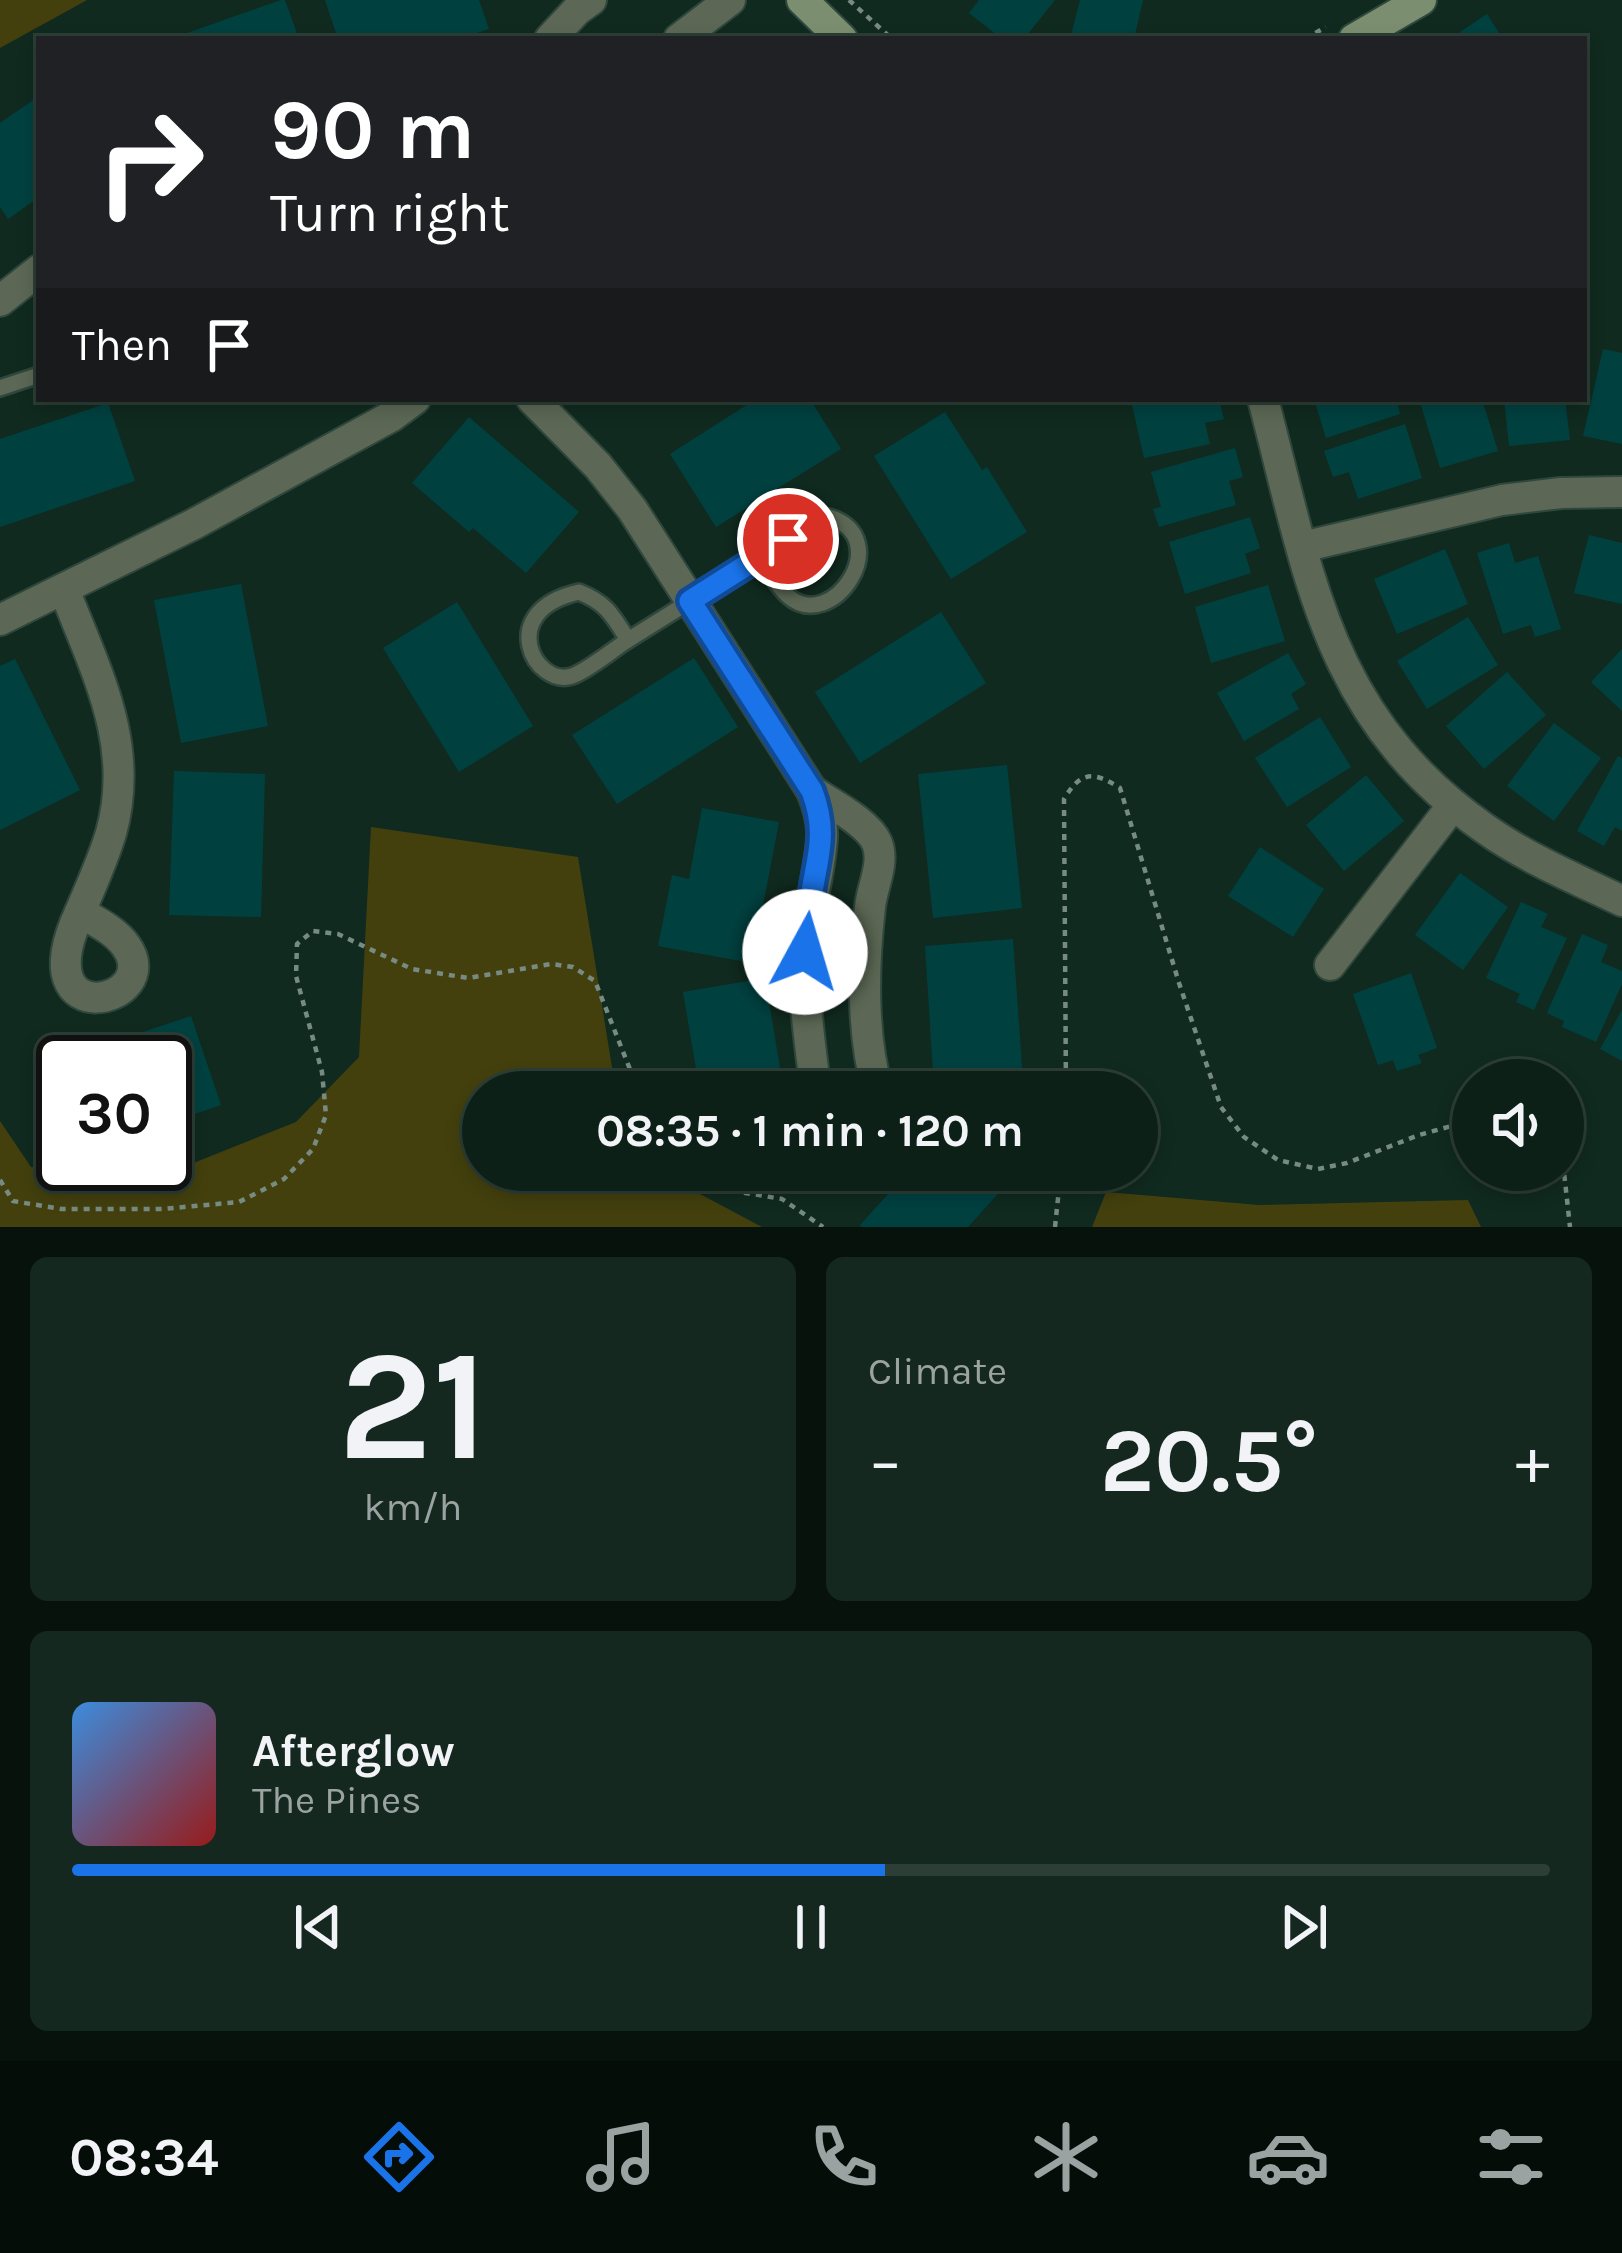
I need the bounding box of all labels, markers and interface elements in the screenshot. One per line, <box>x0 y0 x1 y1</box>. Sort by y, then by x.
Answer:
text: 90 m <box>270 81 475 179</box>
icon: right <box>72 84 228 240</box>
text: Turn right <box>270 181 510 245</box>
icon: arrive <box>196 312 262 378</box>
text: Then <box>72 319 172 371</box>
pin <box>737 488 839 590</box>
icon: arrive <box>755 506 821 572</box>
position arrow <box>742 889 868 1015</box>
speed limit sign: 30 <box>36 1035 192 1191</box>
map controls <box>1452 1059 1584 1191</box>
button: sound <box>1452 1059 1584 1191</box>
text: 08:35 · 1 min · 120 m <box>596 1105 1024 1157</box>
text: 21 <box>338 1315 488 1497</box>
text: Climate <box>868 1348 1007 1394</box>
text: 20.5° <box>1100 1408 1318 1514</box>
text: − <box>868 1422 903 1500</box>
text: + <box>1515 1422 1550 1500</box>
text: km/h <box>364 1484 462 1530</box>
text: Afterglow <box>252 1725 455 1777</box>
text: The Pines <box>252 1777 422 1823</box>
icon: previous <box>285 1894 351 1960</box>
icon: pause <box>778 1894 844 1960</box>
icon: next <box>1271 1894 1337 1960</box>
icon: directions <box>357 2115 441 2199</box>
icon: music <box>579 2115 663 2199</box>
icon: phone <box>802 2115 886 2199</box>
icon: climate <box>1024 2115 1108 2199</box>
icon: car <box>1246 2115 1330 2199</box>
icon: filters <box>1469 2115 1553 2199</box>
text: 08:34 <box>69 2125 219 2189</box>

